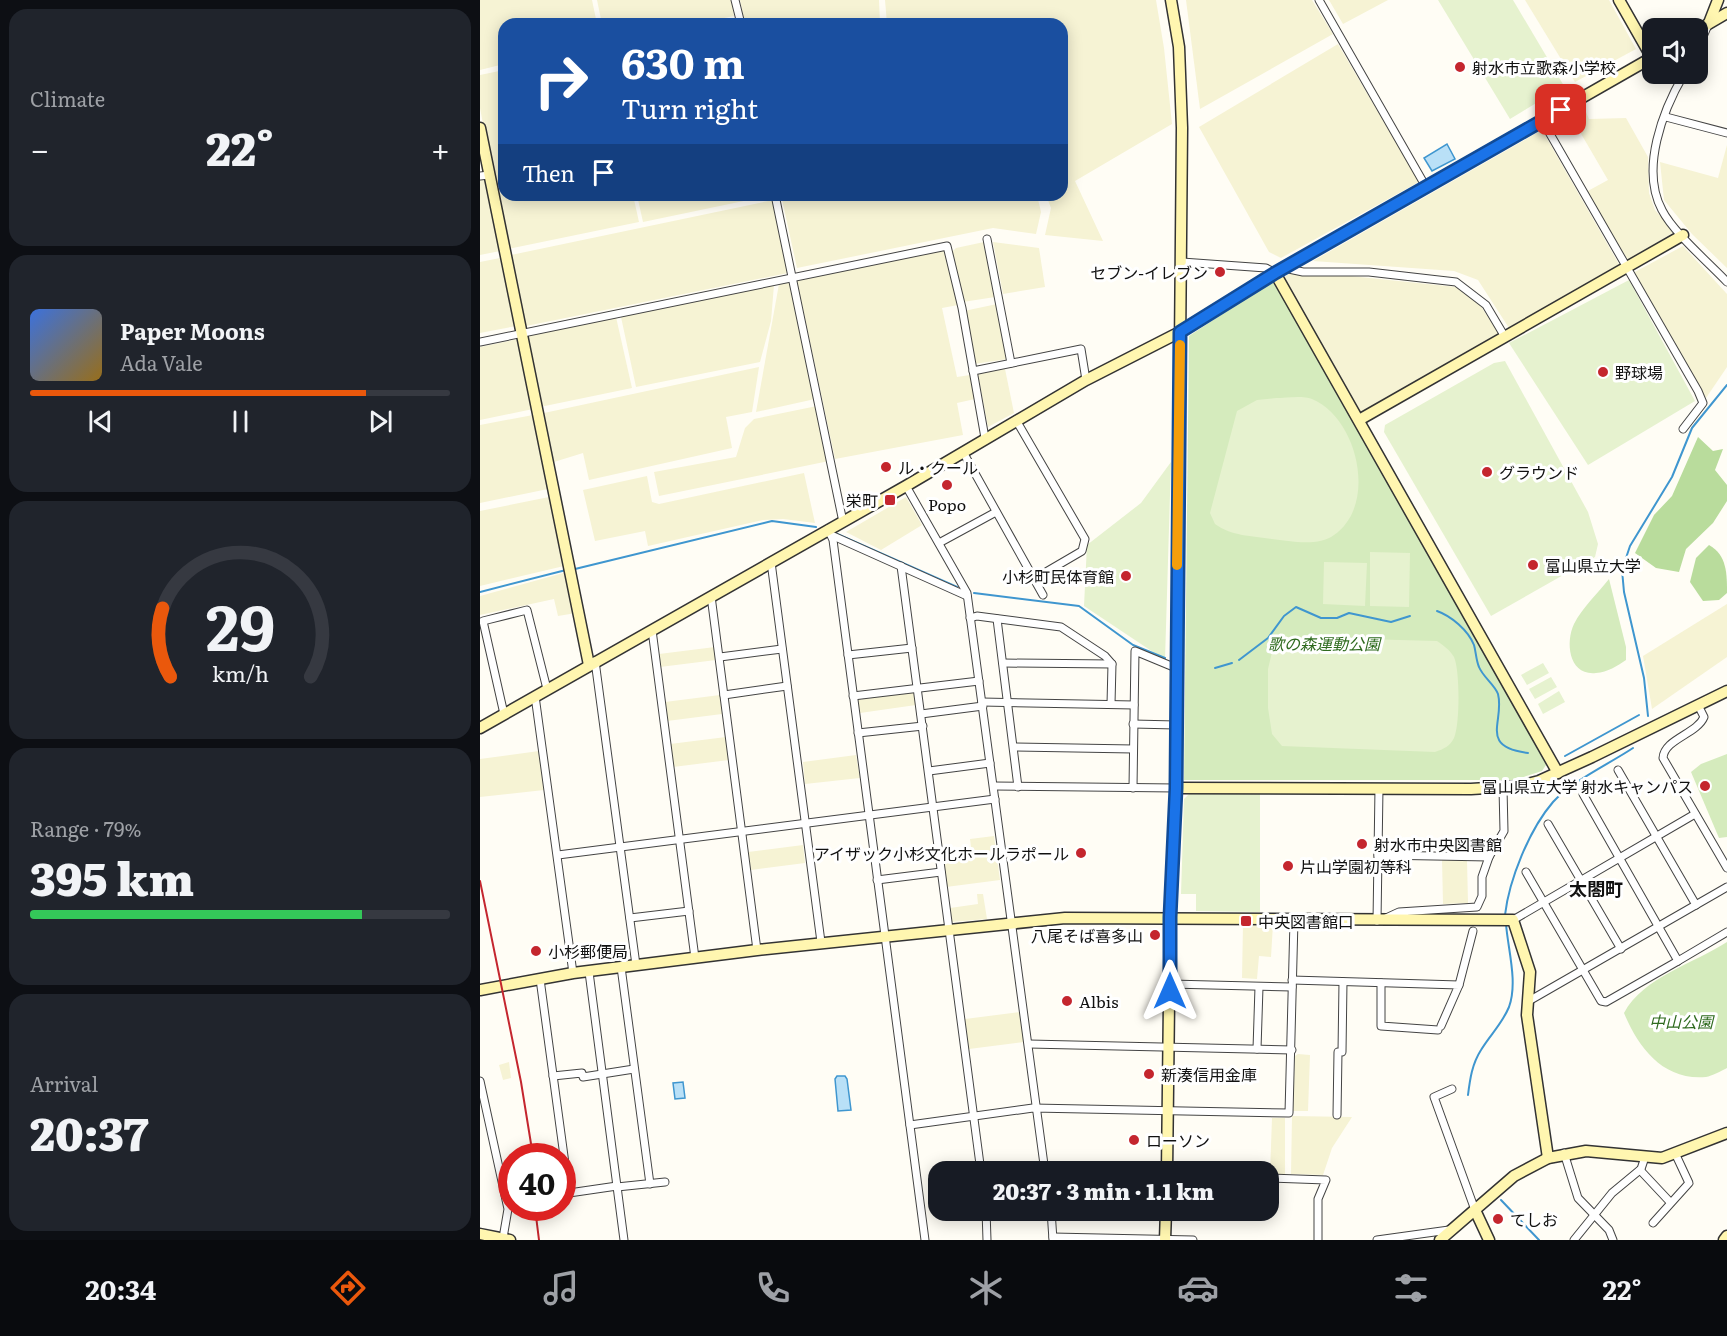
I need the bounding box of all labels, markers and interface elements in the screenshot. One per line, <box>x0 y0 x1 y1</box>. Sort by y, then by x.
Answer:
map controls <box>1642 18 1708 84</box>
button: sound <box>1642 18 1708 84</box>
text: 630 m <box>621 30 745 92</box>
icon: right <box>522 42 600 120</box>
place label: 射水市立歌森小学校 <box>1472 55 1616 79</box>
marker: 射水市立歌森小学校 <box>1453 60 1467 74</box>
text: Climate <box>30 83 105 113</box>
pin <box>1535 84 1586 135</box>
text: Turn right <box>621 87 758 127</box>
icon: arrive <box>1544 93 1577 126</box>
text: 22° <box>206 113 274 180</box>
text: − <box>30 123 49 172</box>
text: + <box>431 123 450 172</box>
text: Then <box>522 156 575 189</box>
icon: arrive <box>587 156 620 189</box>
place label: セブン-イレブン <box>1090 260 1208 284</box>
marker: セブン-イレブン <box>1213 265 1227 279</box>
text: Paper Moons <box>120 314 265 347</box>
text: Ada Vale <box>120 347 203 377</box>
place label: 野球場 <box>1615 360 1663 384</box>
marker: 野球場 <box>1596 365 1610 379</box>
icon: previous <box>84 405 117 438</box>
icon: pause <box>224 405 257 438</box>
icon: next <box>364 405 397 438</box>
place label: ル・クール <box>898 455 978 479</box>
marker: ル・クール <box>879 460 893 474</box>
place label: グラウンド <box>1499 460 1579 484</box>
marker: グラウンド <box>1480 465 1494 479</box>
marker: Popo <box>940 478 954 492</box>
place label: 栄町 <box>846 488 878 512</box>
place label: Popo <box>928 492 966 516</box>
marker: 栄町 <box>883 493 897 507</box>
place label: 富山県立大学 <box>1545 553 1641 577</box>
marker: 富山県立大学 <box>1526 558 1540 572</box>
place label: 小杉町民体育館 <box>1002 564 1114 588</box>
marker: 小杉町民体育館 <box>1119 569 1133 583</box>
text: 29 <box>205 578 275 670</box>
park label: 歌の森運動公園 <box>1268 631 1382 655</box>
text: km/h <box>211 657 269 689</box>
place label: 富山県立大学 射水キャンパス <box>1482 774 1693 798</box>
marker: 富山県立大学 射水キャンパス <box>1698 779 1712 793</box>
text: Range · 79% <box>30 813 141 843</box>
place label: 射水市中央図書館 <box>1374 832 1502 856</box>
marker: 射水市中央図書館 <box>1355 837 1369 851</box>
place label: アイザック小杉文化ホールラポール <box>814 841 1069 865</box>
text: 395 km <box>30 843 194 910</box>
marker: アイザック小杉文化ホールラポール <box>1074 846 1088 860</box>
place label: 片山学園初等科 <box>1300 854 1412 878</box>
marker: 片山学園初等科 <box>1281 859 1295 873</box>
district label: 太閤町 <box>1569 875 1623 902</box>
place label: 中央図書館口 <box>1258 909 1354 933</box>
marker: 中央図書館口 <box>1239 914 1253 928</box>
place label: 八尾そば喜多山 <box>1031 923 1143 947</box>
marker: 八尾そば喜多山 <box>1148 928 1162 942</box>
place label: 小杉郵便局 <box>548 939 628 963</box>
marker: 小杉郵便局 <box>529 944 543 958</box>
position arrow <box>1138 959 1202 1023</box>
place label: Albis <box>1079 989 1118 1013</box>
marker: Albis <box>1060 994 1074 1008</box>
park label: 中山公園 <box>1649 1009 1715 1033</box>
place label: 新湊信用金庫 <box>1161 1062 1257 1086</box>
marker: 新湊信用金庫 <box>1142 1067 1156 1081</box>
text: Arrival <box>30 1068 98 1098</box>
text: 20:37 <box>30 1098 148 1165</box>
place label: ローソン <box>1146 1128 1210 1152</box>
marker: ローソン <box>1127 1133 1141 1147</box>
speed limit sign: 40 <box>498 1143 576 1221</box>
text: 20:37 · 3 min · 1.1 km <box>993 1174 1214 1207</box>
place label: てしお <box>1510 1207 1558 1231</box>
marker: てしお <box>1491 1212 1505 1226</box>
icon: directions <box>327 1267 369 1309</box>
icon: music <box>540 1267 582 1309</box>
icon: phone <box>752 1267 794 1309</box>
icon: climate <box>965 1267 1007 1309</box>
icon: car <box>1177 1267 1219 1309</box>
icon: filters <box>1390 1267 1432 1309</box>
text: 20:34 <box>85 1268 156 1308</box>
text: 22° <box>1603 1268 1642 1308</box>

